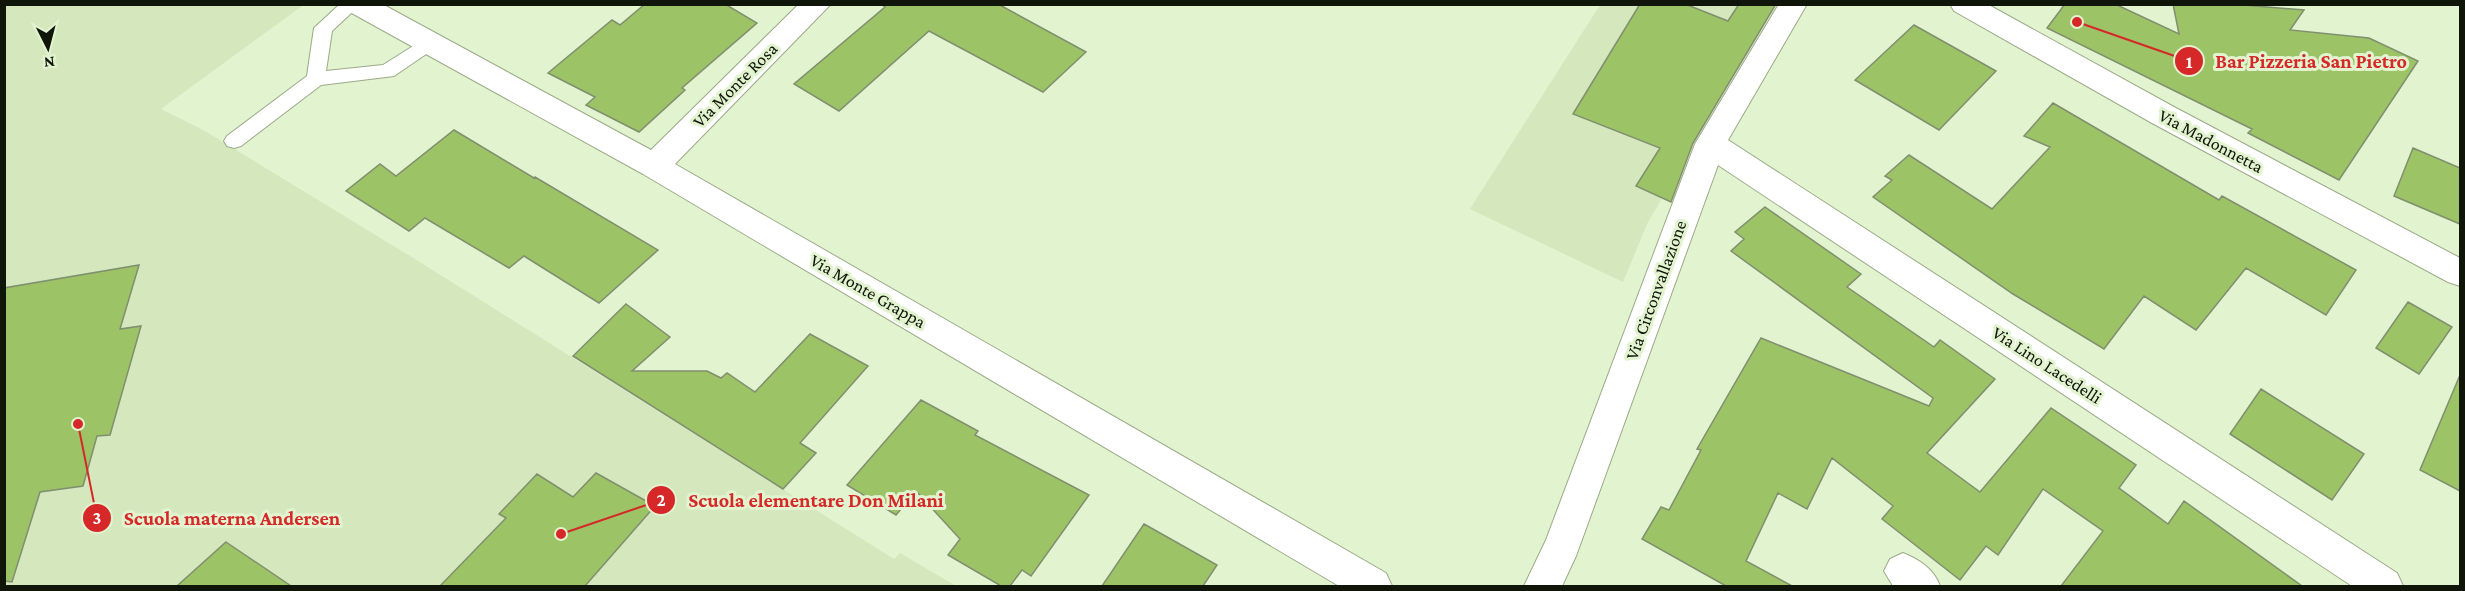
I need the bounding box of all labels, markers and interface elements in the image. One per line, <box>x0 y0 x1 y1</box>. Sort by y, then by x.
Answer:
north arrow <box>18 18 78 78</box>
street label: Via Monte Rosa <box>689 39 781 131</box>
callout: Bar Pizzeria San Pietro <box>2174 42 2419 80</box>
text: Bar Pizzeria San Pietro <box>2215 50 2407 72</box>
text: 1 <box>2186 52 2193 72</box>
text: N <box>43 53 56 71</box>
street label: Via Madonnetta <box>2155 105 2267 177</box>
street label: Via Circonvallazione <box>1621 218 1691 362</box>
street label: Via Monte Grappa <box>807 250 929 332</box>
street label: Via Lino Lacedelli <box>1989 322 2106 408</box>
callout: Scuola elementare Don Milani <box>646 481 956 519</box>
text: Scuola elementare Don Milani <box>688 489 944 511</box>
text: 2 <box>656 490 666 510</box>
callout: Scuola materna Andersen <box>82 499 352 537</box>
text: Scuola materna Andersen <box>124 507 341 529</box>
text: 3 <box>93 508 101 528</box>

